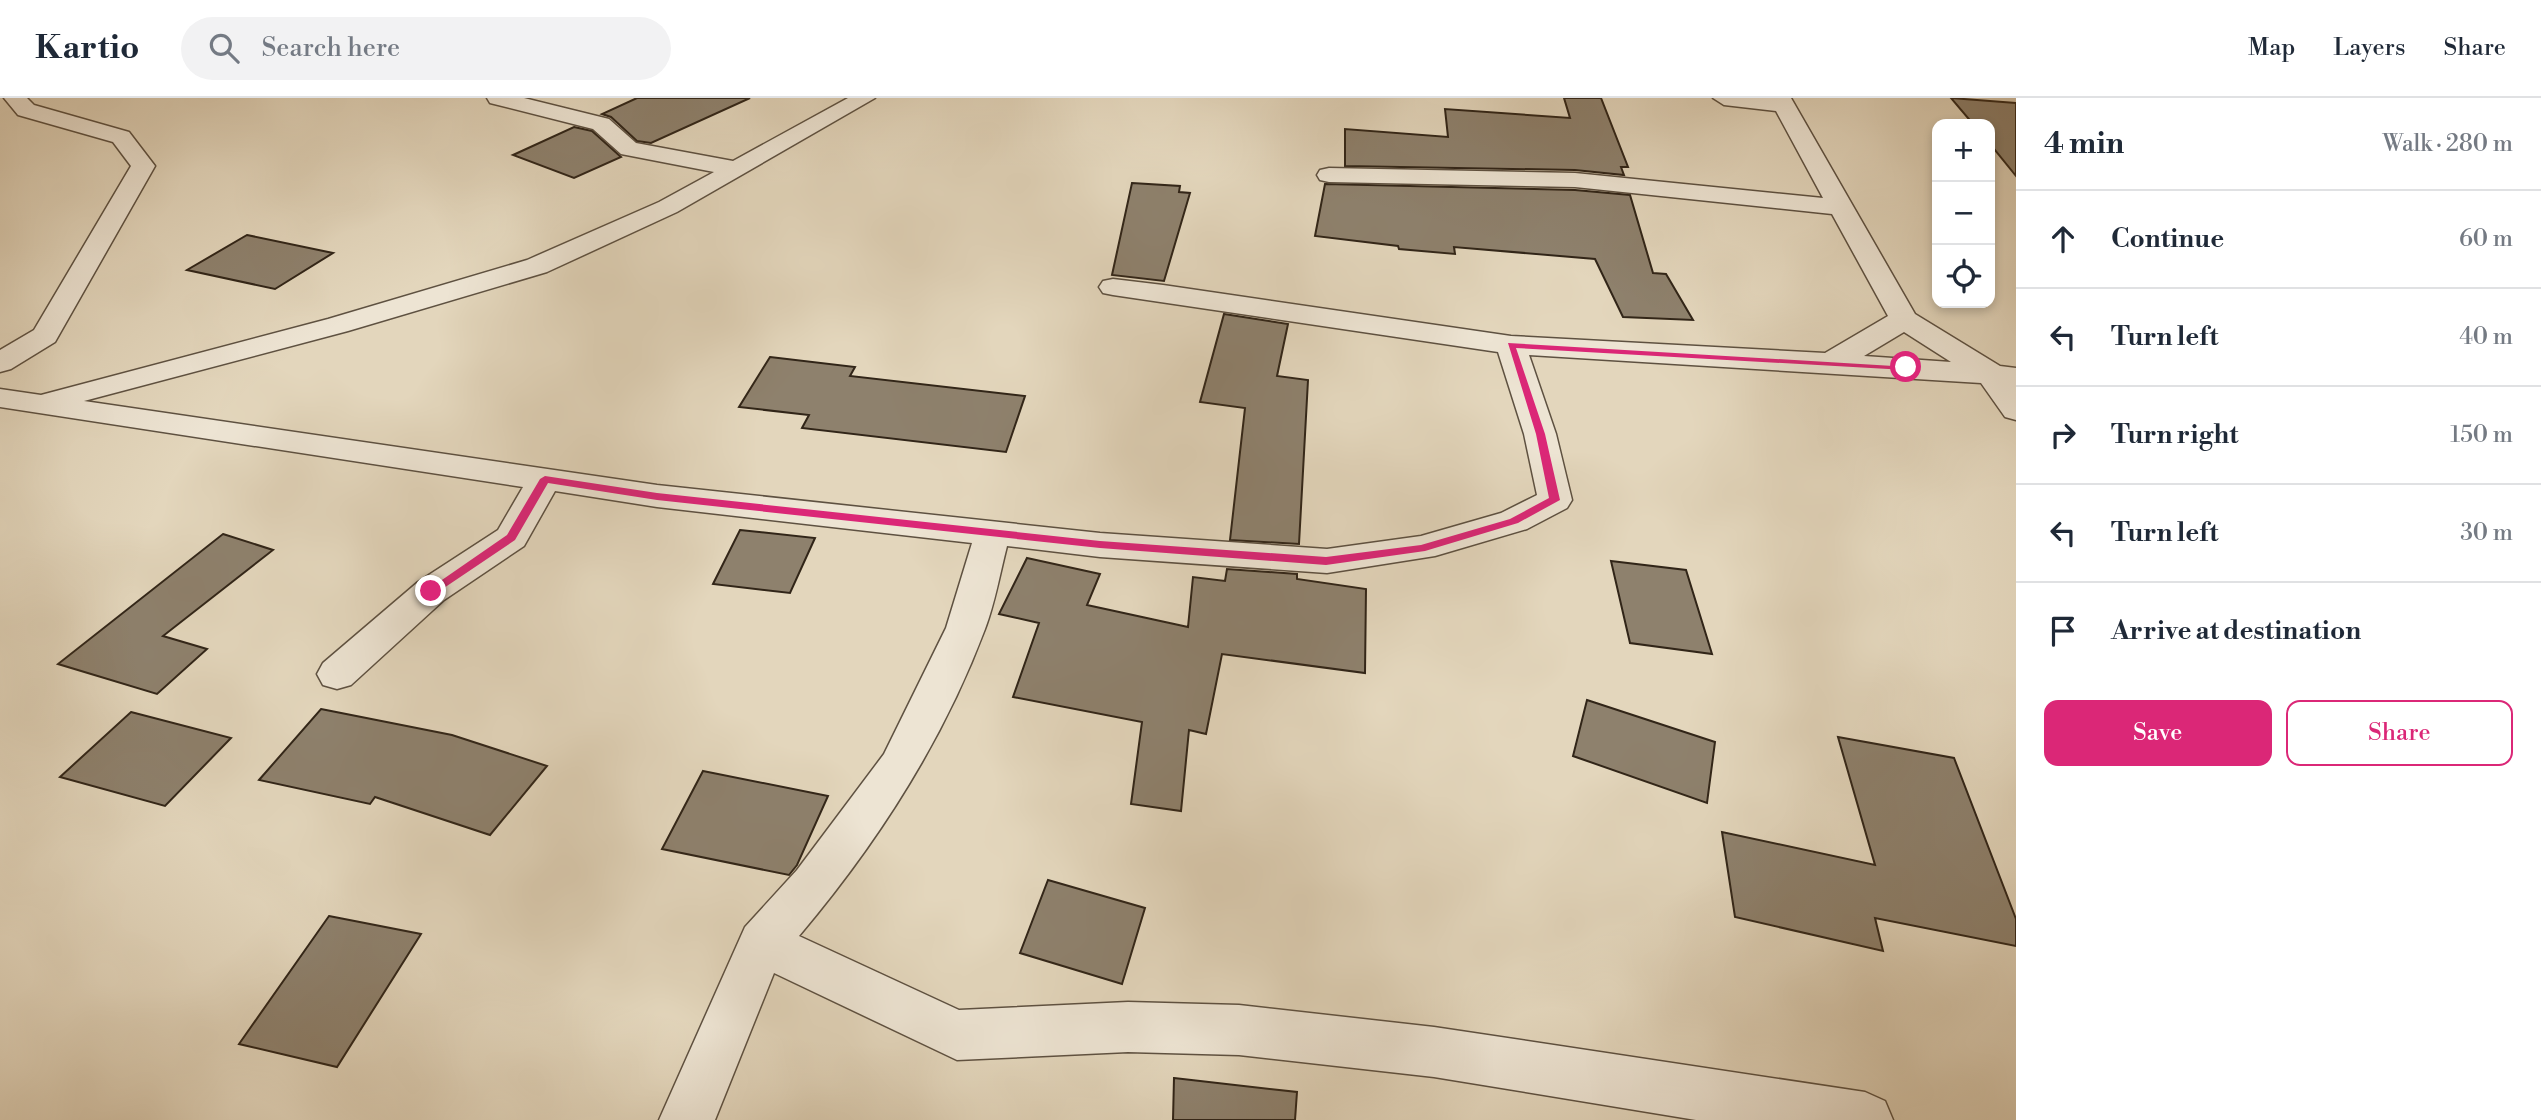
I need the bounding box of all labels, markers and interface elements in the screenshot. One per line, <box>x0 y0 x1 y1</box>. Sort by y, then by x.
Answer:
search box <box>181 17 671 80</box>
text: Kartio <box>35 28 139 69</box>
icon: search <box>205 29 243 67</box>
text: Search here <box>261 32 400 64</box>
text: Map <box>2248 33 2295 63</box>
text: Layers <box>2333 33 2405 63</box>
text: Share <box>2443 33 2506 63</box>
map controls <box>1932 119 1995 308</box>
button: + <box>1932 119 1995 182</box>
text: 4 min <box>2044 125 2124 163</box>
text: Walk · 280 m <box>2383 130 2513 158</box>
button: − <box>1932 182 1995 245</box>
icon: ahead <box>2044 220 2082 258</box>
text: Continue <box>2111 223 2224 255</box>
text: 60 m <box>2459 225 2513 253</box>
button: locate <box>1932 245 1995 308</box>
icon: left <box>2044 318 2082 356</box>
text: Turn left <box>2111 321 2219 353</box>
text: 40 m <box>2459 323 2513 351</box>
route start <box>1890 351 1921 382</box>
icon: right <box>2044 416 2082 454</box>
text: Turn right <box>2111 419 2239 451</box>
text: 150 m <box>2450 421 2513 449</box>
icon: left <box>2044 514 2082 552</box>
text: Turn left <box>2111 517 2219 549</box>
text: 30 m <box>2460 519 2513 547</box>
route end <box>415 575 446 606</box>
icon: arrive <box>2044 612 2082 650</box>
text: Arrive at destination <box>2111 615 2361 647</box>
button: Save <box>2044 700 2272 766</box>
button: Share <box>2286 700 2513 766</box>

